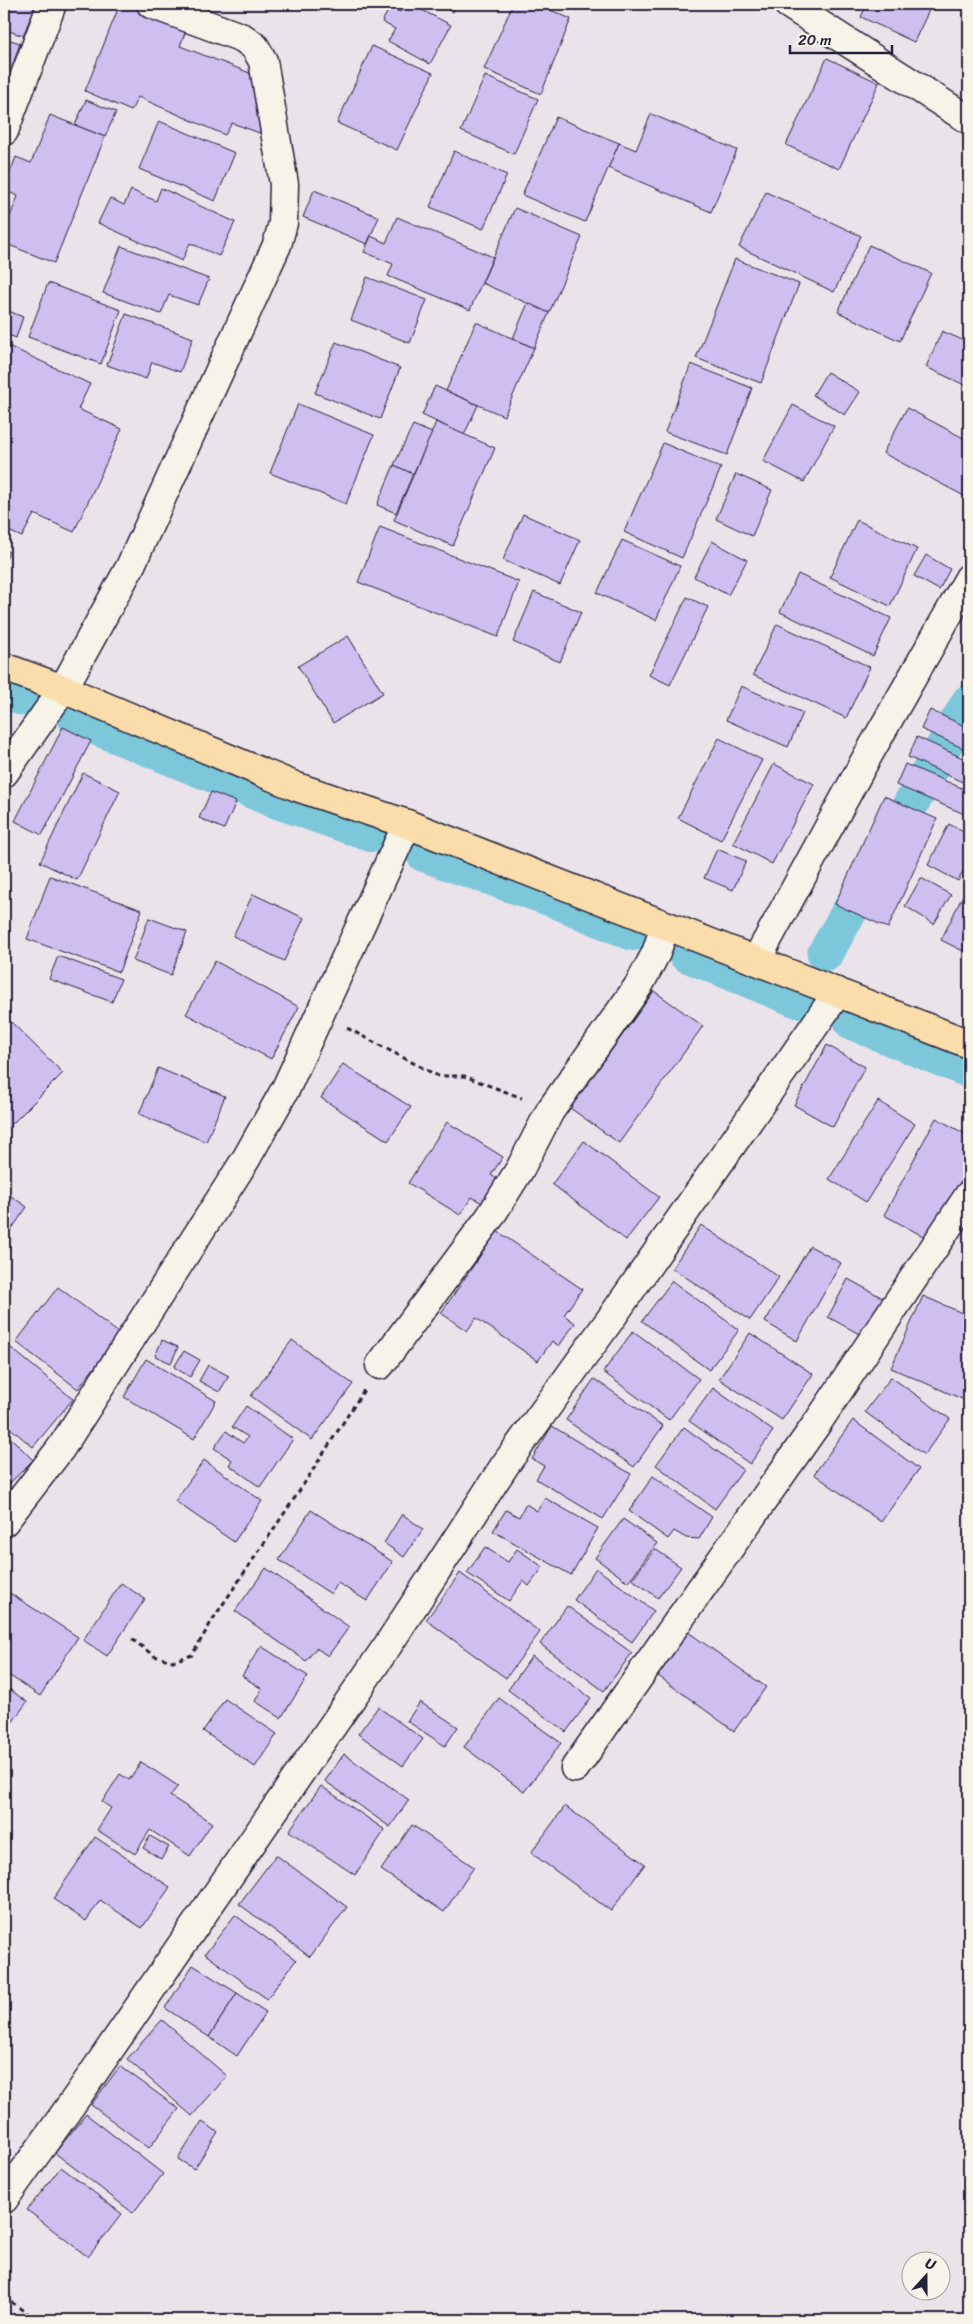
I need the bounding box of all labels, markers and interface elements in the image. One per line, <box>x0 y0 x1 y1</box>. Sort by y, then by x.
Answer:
scale bar <box>790 22 893 54</box>
text: 20 m <box>798 27 832 53</box>
text: U <box>922 2251 940 2278</box>
north arrow <box>900 2252 950 2302</box>

